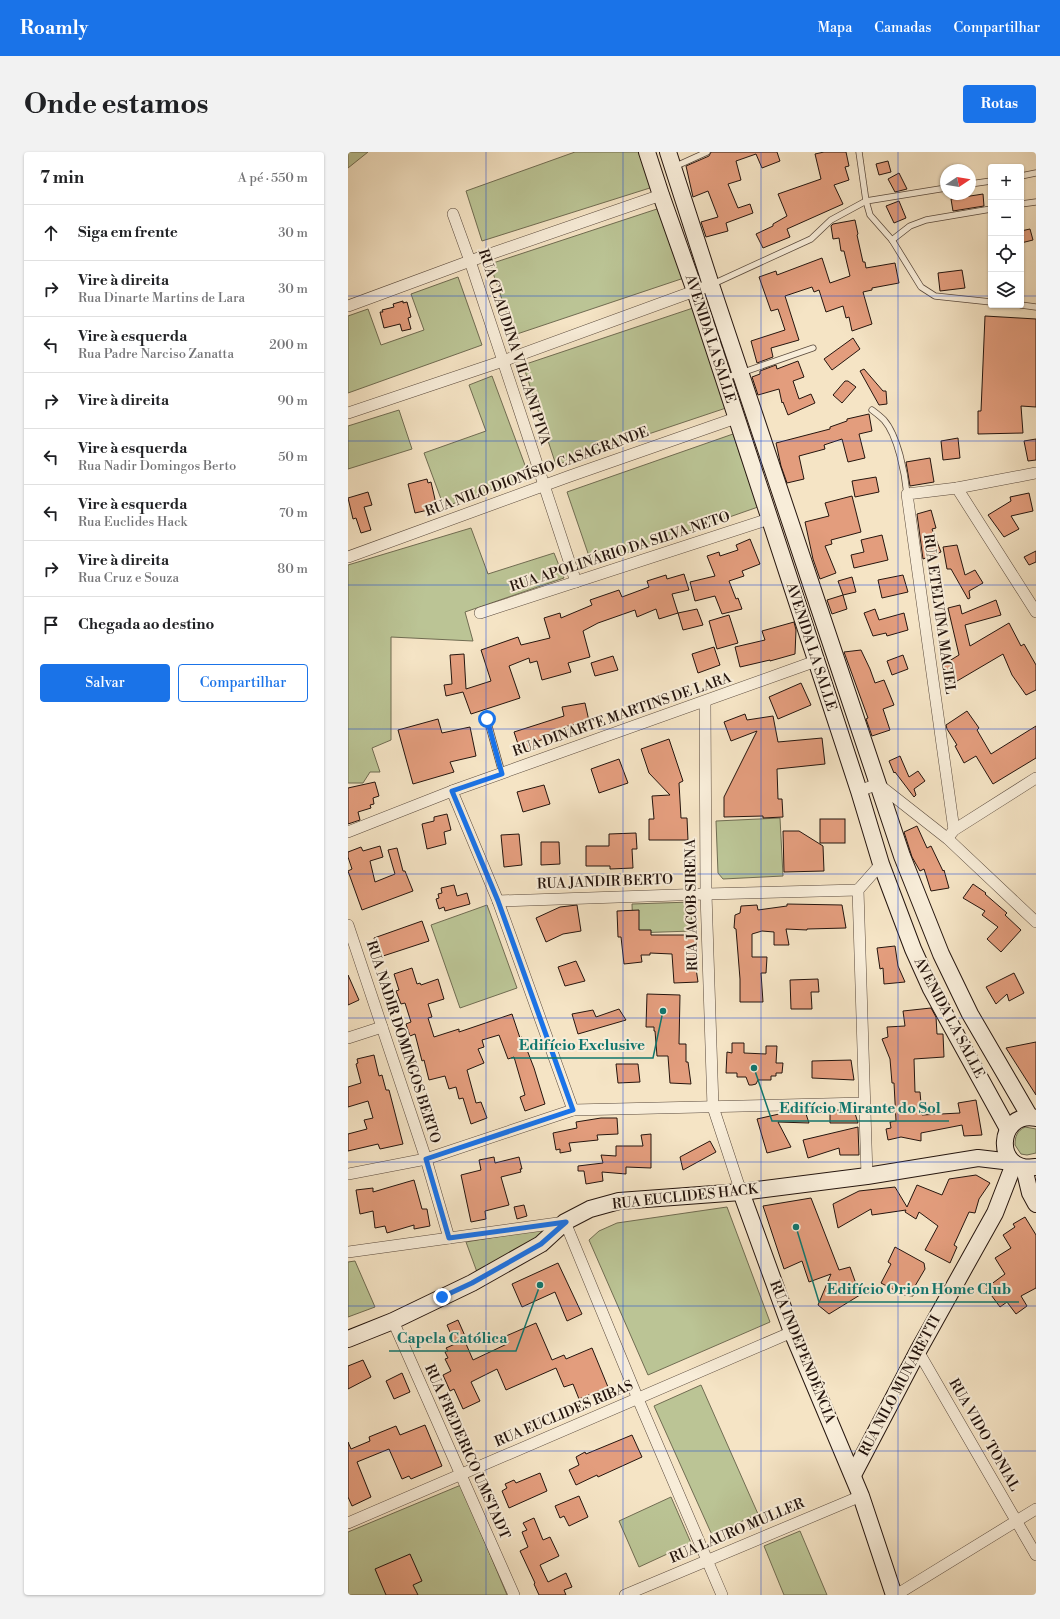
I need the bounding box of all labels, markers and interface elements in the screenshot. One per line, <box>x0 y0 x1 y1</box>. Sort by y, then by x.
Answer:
text: Roamly <box>20 16 88 40</box>
text: Mapa <box>818 19 852 37</box>
text: Camadas <box>874 19 931 37</box>
text: Compartilhar <box>953 19 1040 37</box>
button: Rotas <box>963 85 1036 123</box>
text: Onde estamos <box>24 87 209 122</box>
north arrow <box>940 164 976 200</box>
map controls <box>988 164 1024 308</box>
button: + <box>988 164 1024 200</box>
text: 7 min <box>40 167 84 189</box>
text: A pé · 550 m <box>238 170 308 186</box>
button: − <box>988 200 1024 236</box>
icon: ahead <box>40 222 62 244</box>
text: Siga em frente <box>78 223 178 242</box>
text: 30 m <box>278 225 308 241</box>
button: locate <box>988 236 1024 272</box>
street label: RUA CLAUDINA VILLANI PIVA <box>474 247 554 448</box>
text: Vire à direita <box>78 271 169 290</box>
street label: AVENIDA LA SALLE <box>680 272 739 405</box>
button: layers <box>988 272 1024 308</box>
icon: right <box>40 278 62 300</box>
text: 30 m <box>278 281 308 297</box>
text: Rua Dinarte Martins de Lara <box>78 290 245 306</box>
text: Vire à esquerda <box>78 327 187 346</box>
icon: left <box>40 334 62 356</box>
text: 200 m <box>269 337 308 353</box>
text: Rua Padre Narciso Zanatta <box>78 346 234 362</box>
icon: right <box>40 390 62 412</box>
text: Vire à direita <box>78 391 169 410</box>
text: 90 m <box>277 393 308 409</box>
street label: RUA NILO DIONÍSIO CASAGRANDE <box>422 421 651 521</box>
text: Vire à esquerda <box>78 439 187 458</box>
icon: left <box>40 446 62 468</box>
text: 50 m <box>278 449 308 465</box>
text: Rua Nadir Domingos Berto <box>78 458 236 474</box>
text: Vire à esquerda <box>78 495 187 514</box>
icon: left <box>40 502 62 524</box>
text: 70 m <box>279 505 308 521</box>
street label: RUA APOLINÁRIO DA SILVA NETO <box>507 506 732 596</box>
text: Rua Euclides Hack <box>78 514 187 530</box>
street label: RUA ETELVINA MACIEL <box>919 533 959 695</box>
text: Vire à direita <box>78 551 169 570</box>
icon: right <box>40 558 62 580</box>
text: 80 m <box>277 561 308 577</box>
text: Rua Cruz e Souza <box>78 570 179 586</box>
street label: AVENIDA LA SALLE <box>781 580 840 713</box>
icon: arrive <box>40 614 62 636</box>
text: Chegada ao destino <box>78 615 214 634</box>
button: Salvar <box>40 664 170 702</box>
button: Compartilhar <box>178 664 308 702</box>
street label: RUA DINARTE MARTINS DE LARA <box>510 669 734 761</box>
route start <box>478 710 496 728</box>
street label: RUA JACOB SIRENA <box>682 838 702 971</box>
street label: RUA JANDIR BERTO <box>537 871 673 893</box>
street label: RUA NADIR DOMINGOS BERTO <box>362 938 444 1146</box>
street label: AVENIDA LA SALLE <box>909 954 988 1081</box>
callout: Edifício Exclusive <box>511 1031 653 1058</box>
text: Edifício Exclusive <box>519 1036 645 1055</box>
callout: Edifício Mirante do Sol <box>772 1094 949 1121</box>
text: Edifício Mirante do Sol <box>779 1099 941 1118</box>
street label: RUA EUCLIDES HACK <box>611 1180 760 1214</box>
callout: Edifício Orion Home Club <box>819 1275 1019 1302</box>
street label: RUA INDEPENDÊNCIA <box>765 1277 841 1427</box>
text: Edifício Orion Home Club <box>827 1280 1011 1299</box>
route end <box>433 1288 451 1306</box>
street label: RUA NILO MUNARETTI <box>855 1312 945 1460</box>
callout: Capela Católica <box>389 1324 516 1351</box>
text: Capela Católica <box>397 1329 508 1348</box>
street label: RUA FREDERICO UMSTADT <box>420 1362 514 1542</box>
street label: RUA VIDO TONIAL <box>944 1376 1024 1494</box>
street label: RUA EUCLIDES RIBAS <box>492 1377 636 1451</box>
street label: RUA LAURO MULLER <box>667 1494 807 1568</box>

